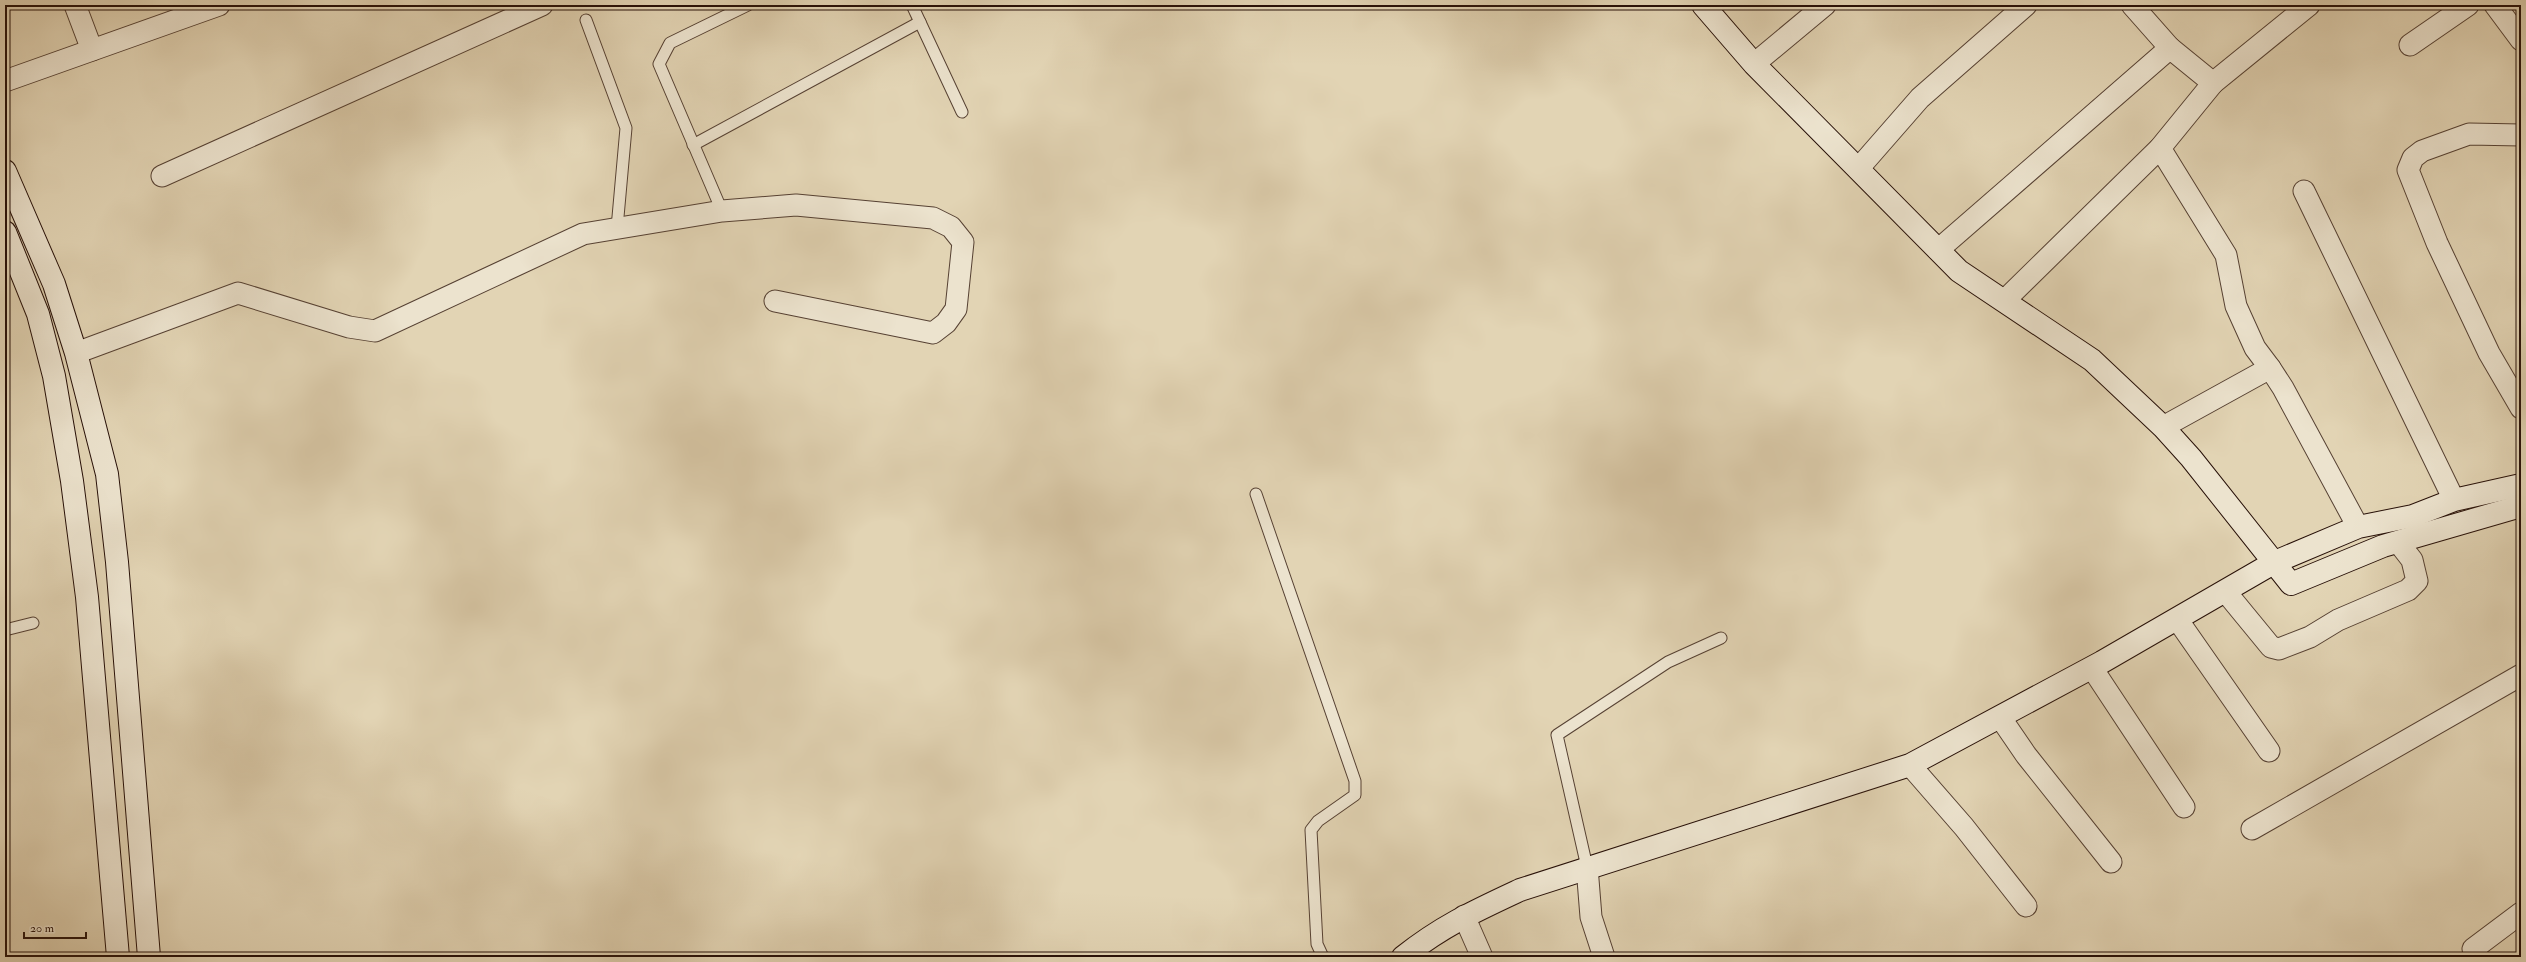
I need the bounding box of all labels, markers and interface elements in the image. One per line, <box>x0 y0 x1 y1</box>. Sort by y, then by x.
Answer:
scale bar <box>24 914 86 940</box>
text: 20 m <box>30 921 55 936</box>

